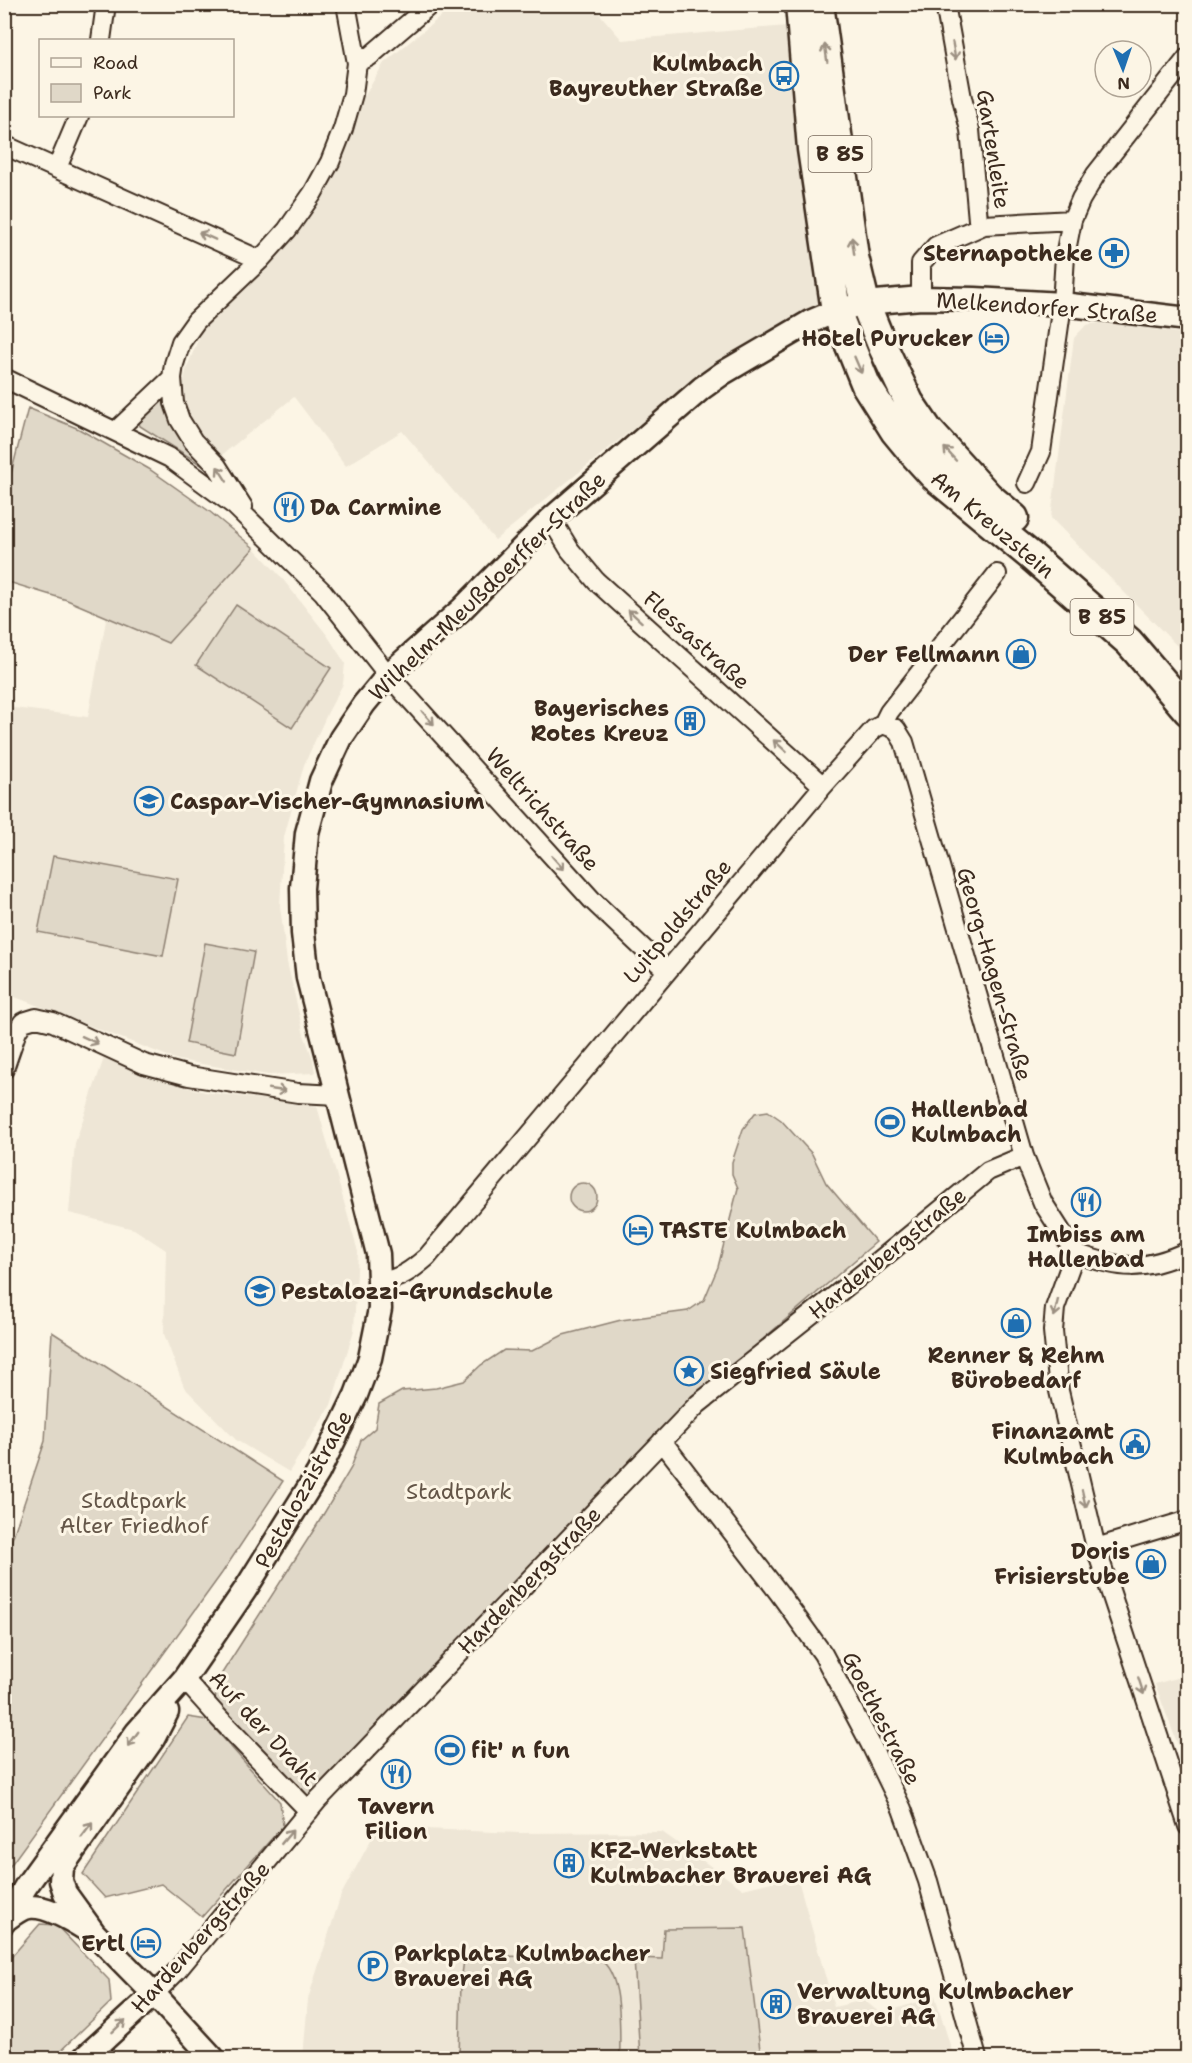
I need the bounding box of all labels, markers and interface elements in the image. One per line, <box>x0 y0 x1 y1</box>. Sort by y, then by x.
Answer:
legend <box>39 39 234 117</box>
north arrow <box>1093 39 1153 99</box>
one-way arrow <box>948 41 959 61</box>
one-way arrow <box>820 44 831 63</box>
place label: Kulmbach Bayreuther Straße <box>549 49 763 103</box>
text: Road <box>93 51 138 75</box>
bus stop icon: Kulmbach Bayreuther Straße <box>768 60 800 92</box>
text: N <box>1117 73 1130 94</box>
text: Park <box>93 81 132 105</box>
street label: Gartenleite <box>970 87 1017 211</box>
road number: B 85 <box>808 136 872 172</box>
one-way arrow <box>198 230 216 242</box>
one-way arrow <box>847 237 858 257</box>
pharmacy icon: Sternapotheke <box>1098 237 1130 269</box>
place label: Sternapotheke <box>923 239 1093 268</box>
street label: Melkendorfer Straße <box>935 285 1159 330</box>
hotel icon: Hotel Purucker <box>978 322 1010 354</box>
place label: Hotel Purucker <box>801 324 973 353</box>
one-way arrow <box>853 355 864 374</box>
one-way arrow <box>943 447 957 462</box>
street label: Am Kreuzstein <box>925 464 1061 585</box>
street label: Wilhelm-Meußdoerffer-Straße <box>363 465 612 708</box>
one-way arrow <box>216 466 228 483</box>
restaurant icon: Da Carmine <box>273 491 305 523</box>
place label: Da Carmine <box>310 493 442 522</box>
street label: Flessastraße <box>637 585 756 696</box>
road number: B 85 <box>1070 599 1134 635</box>
one-way arrow <box>627 609 642 623</box>
shop icon: Der Fellmann <box>1005 638 1037 670</box>
place label: Der Fellmann <box>848 640 1000 669</box>
place label: Bayerisches Rotes Kreuz <box>530 694 669 748</box>
building icon: Bayerisches Rotes Kreuz <box>674 705 706 737</box>
one-way arrow <box>421 710 435 725</box>
one-way arrow <box>772 739 787 753</box>
street label: Weltrichstraße <box>479 741 606 877</box>
school or university icon: Caspar-Vischer-Gymnasium <box>133 785 165 817</box>
place label: Caspar-Vischer-Gymnasium <box>170 787 484 816</box>
street label: Luitpoldstraße <box>617 853 738 990</box>
one-way arrow <box>551 855 565 870</box>
street label: Georg-Hagen-Straße <box>950 864 1039 1084</box>
one-way arrow <box>80 1034 98 1046</box>
one-way arrow <box>267 1084 286 1095</box>
place label: Hallenbad Kulmbach <box>911 1095 1028 1149</box>
sports icon: Hallenbad Kulmbach <box>874 1106 906 1138</box>
street label: Hardenbergstraße <box>802 1181 972 1326</box>
restaurant icon: Imbiss am Hallenbad <box>1070 1186 1102 1218</box>
hotel icon: TASTE Kulmbach <box>622 1214 654 1246</box>
place label: TASTE Kulmbach <box>659 1216 847 1245</box>
place label: Imbiss am Hallenbad <box>1027 1220 1145 1274</box>
school or university icon: Pestalozzi-Grundschule <box>244 1275 276 1307</box>
place label: Pestalozzi-Grundschule <box>281 1277 553 1306</box>
one-way arrow <box>1050 1298 1062 1317</box>
shop icon: Renner & Rehm Bürobedarf <box>1000 1307 1032 1339</box>
place label: Renner & Rehm Bürobedarf <box>928 1341 1104 1395</box>
place icon: Siegfried Säule <box>673 1355 705 1387</box>
place label: Siegfried Säule <box>710 1357 881 1386</box>
street label: Pestalozzistraße <box>248 1405 359 1573</box>
place label: Finanzamt Kulmbach <box>991 1417 1114 1471</box>
public building icon: Finanzamt Kulmbach <box>1119 1428 1151 1460</box>
park label: Stadtpark <box>406 1477 512 1506</box>
park label: Stadtpark Alter Friedhof <box>60 1486 209 1540</box>
one-way arrow <box>1079 1489 1091 1508</box>
street label: Hardenbergstraße <box>451 1500 608 1661</box>
place label: Doris Frisierstube <box>994 1537 1130 1591</box>
shop icon: Doris Frisierstube <box>1135 1548 1167 1580</box>
street label: Goethestraße <box>835 1646 928 1790</box>
street label: Auf der Draht <box>203 1664 325 1792</box>
one-way arrow <box>1136 1676 1147 1695</box>
one-way arrow <box>126 1731 139 1747</box>
sports icon: fit' n fun <box>434 1734 466 1766</box>
place label: fit' n fun <box>471 1736 570 1765</box>
restaurant icon: Tavern Filion <box>380 1758 412 1790</box>
place label: Tavern Filion <box>358 1792 435 1846</box>
one-way arrow <box>81 1823 94 1839</box>
one-way arrow <box>281 1829 294 1845</box>
place label: KFZ-Werkstatt Kulmbacher Brauerei AG <box>590 1836 872 1890</box>
building icon: KFZ-Werkstatt Kulmbacher Brauerei AG <box>553 1847 585 1879</box>
street label: Hardenbergstraße <box>124 1855 276 2020</box>
hotel icon: Ertl <box>130 1927 162 1959</box>
place label: Ertl <box>81 1929 125 1958</box>
place label: Parkplatz Kulmbacher Brauerei AG <box>394 1939 651 1993</box>
parking icon: Parkplatz Kulmbacher Brauerei AG <box>357 1950 389 1982</box>
place label: Verwaltung Kulmbacher Brauerei AG <box>797 1977 1074 2031</box>
building icon: Verwaltung Kulmbacher Brauerei AG <box>760 1988 792 2020</box>
one-way arrow <box>112 2019 127 2033</box>

